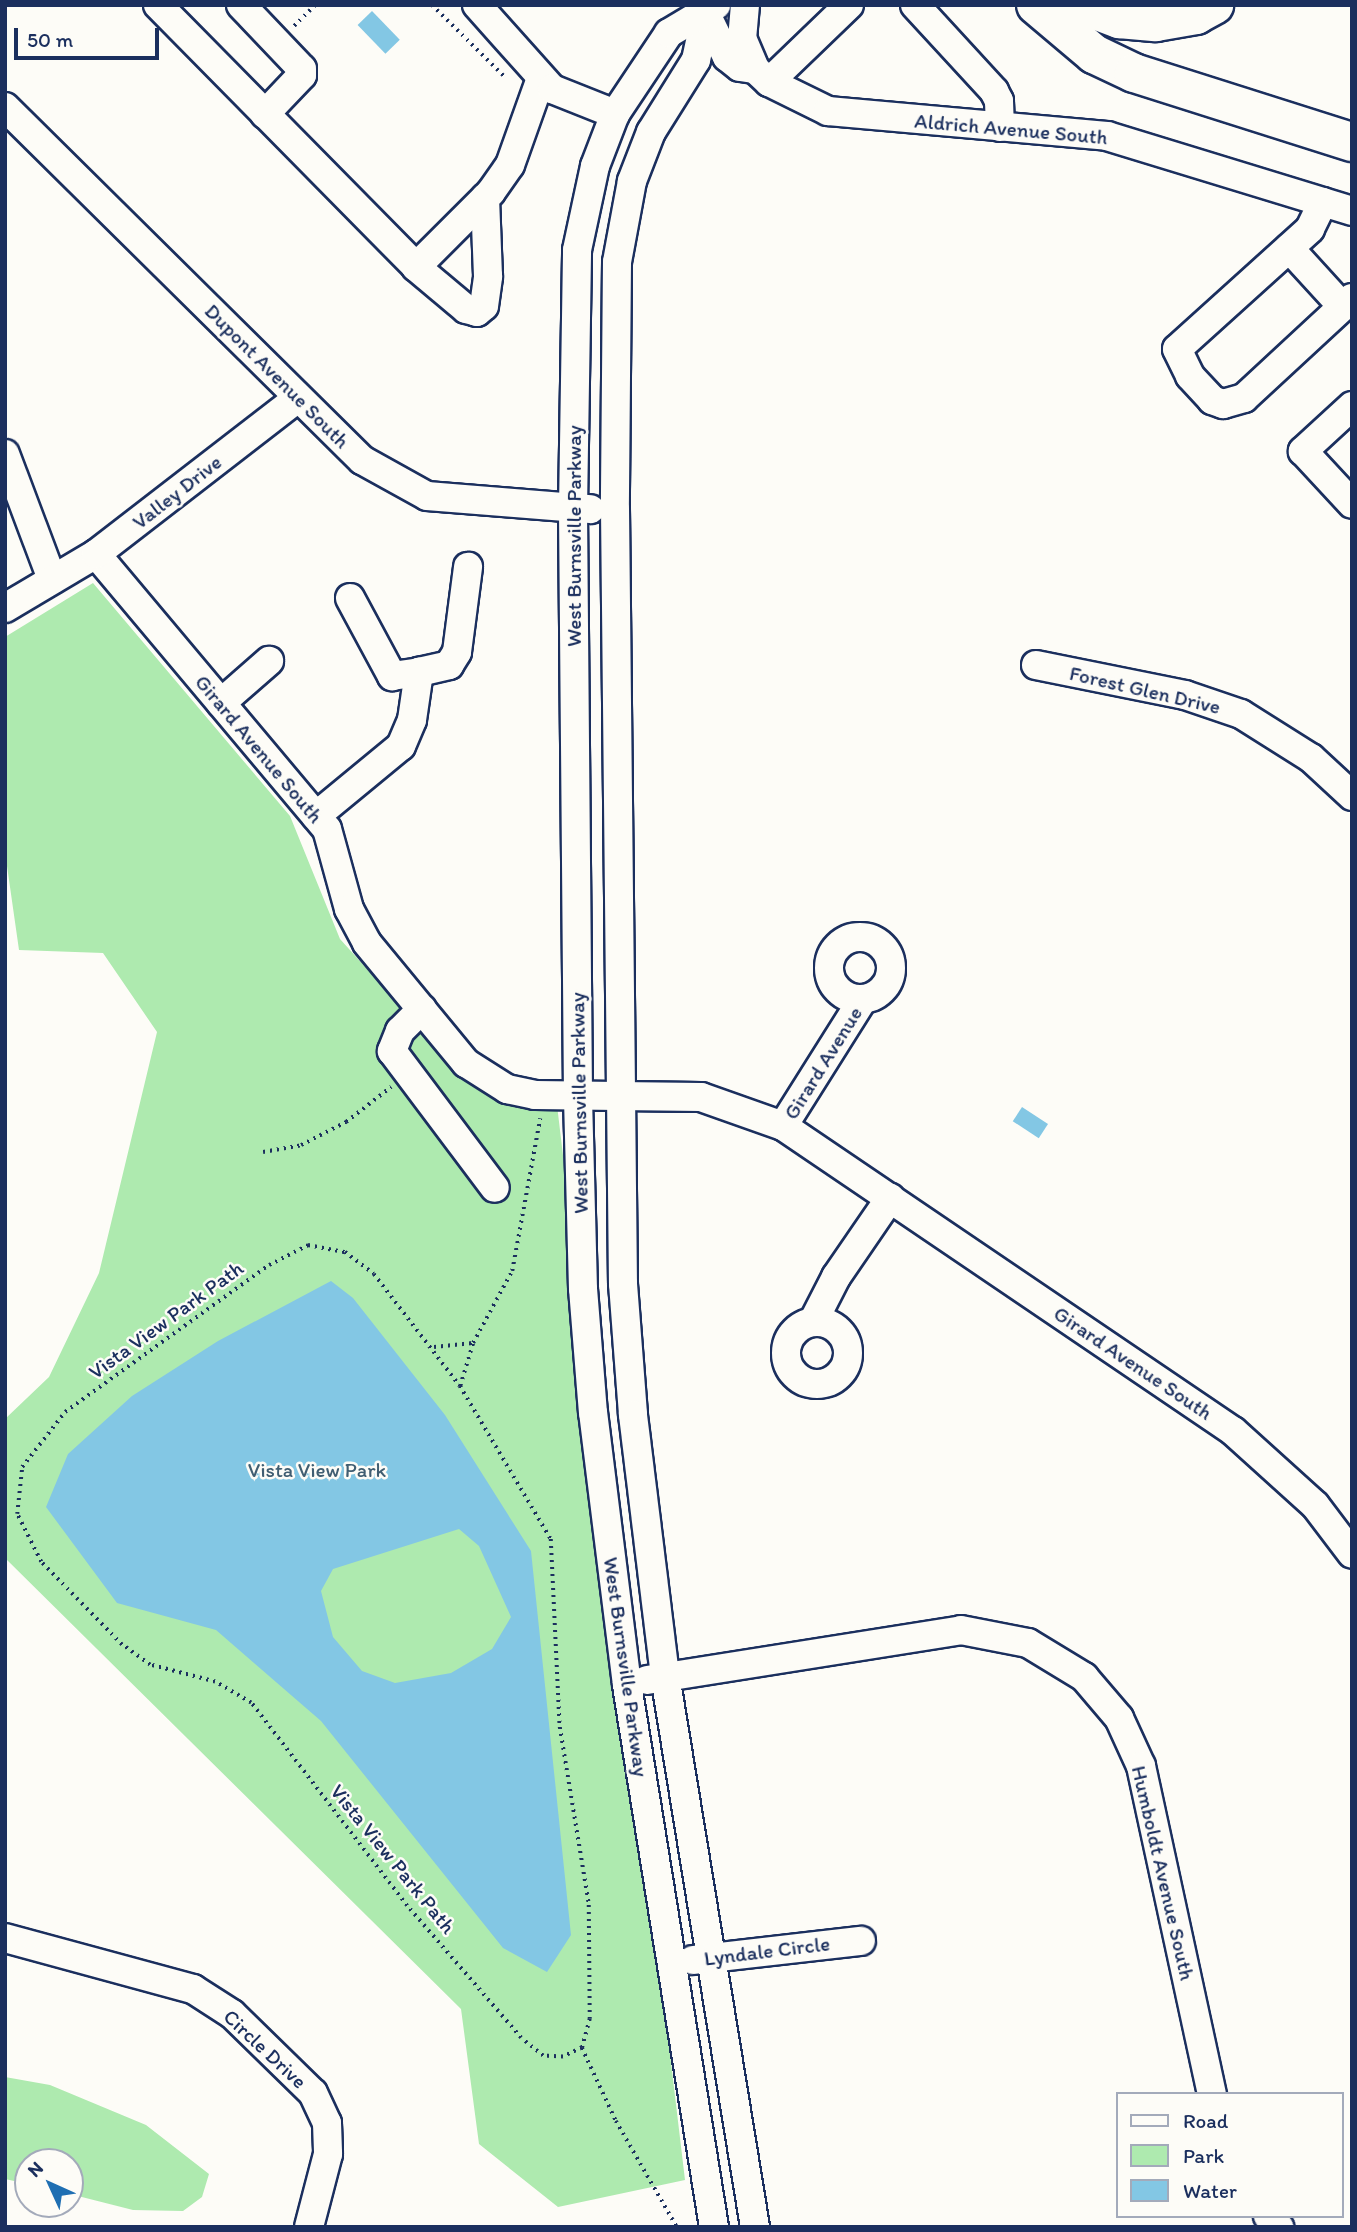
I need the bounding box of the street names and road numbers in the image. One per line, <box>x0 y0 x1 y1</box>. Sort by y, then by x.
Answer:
street label: Aldrich Avenue South <box>914 108 1108 150</box>
street label: Dupont Avenue South <box>199 298 355 454</box>
street label: West Burnsville Parkway <box>561 426 587 646</box>
street label: Valley Drive <box>127 449 227 535</box>
street label: Forest Glen Drive <box>1067 660 1223 720</box>
street label: Girard Avenue South <box>190 670 328 828</box>
street label: West Burnsville Parkway <box>564 992 594 1214</box>
street label: Girard Avenue <box>778 1002 868 1124</box>
street label: Vista View Park Path <box>84 1256 248 1384</box>
street label: Girard Avenue South <box>1049 1301 1217 1425</box>
street label: West Burnsville Parkway <box>598 1556 654 1778</box>
street label: Humboldt Avenue South <box>1126 1764 1200 1982</box>
street label: Vista View Park Path <box>325 1780 461 1938</box>
street label: Lyndale Circle <box>702 1931 832 1971</box>
street label: Circle Drive <box>218 2004 312 2094</box>

